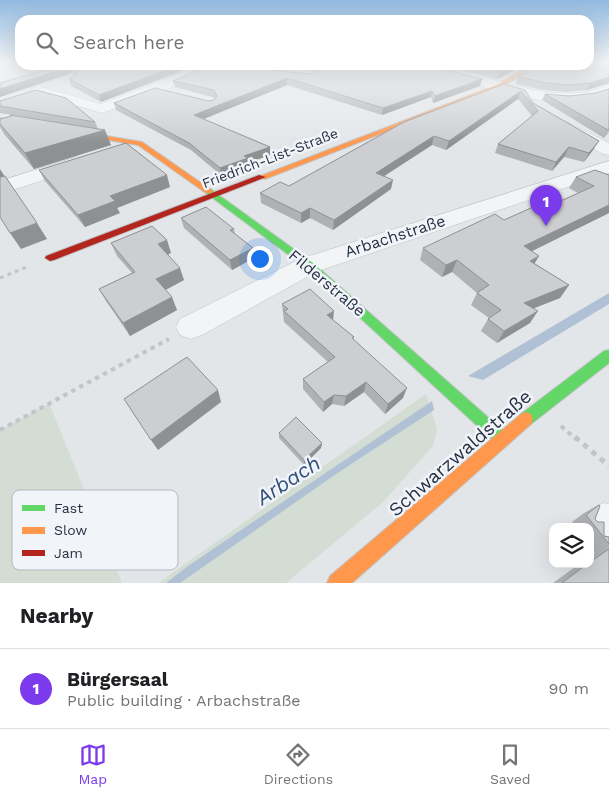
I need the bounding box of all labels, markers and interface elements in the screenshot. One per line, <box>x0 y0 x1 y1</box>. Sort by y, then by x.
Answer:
search box <box>15 15 594 70</box>
icon: search <box>33 29 61 57</box>
text: Search here <box>73 31 184 54</box>
street label: Friedrich-List-Straße <box>200 125 340 191</box>
pin: 1 <box>530 185 562 226</box>
street label: Arbachstraße <box>342 211 448 261</box>
your location <box>247 246 273 272</box>
street label: Filderstraße <box>285 246 369 320</box>
street label: Schwarzwaldstraße <box>384 385 536 521</box>
water label: Arbach <box>250 450 325 510</box>
legend <box>12 490 178 570</box>
text: Fast <box>54 500 83 516</box>
text: Slow <box>54 522 87 538</box>
map controls <box>549 523 594 568</box>
button: layers <box>549 523 594 568</box>
text: Jam <box>54 545 83 561</box>
text: Nearby <box>20 603 93 628</box>
text: Bürgersaal <box>67 668 168 691</box>
text: 1 <box>33 679 39 698</box>
text: 90 m <box>548 679 589 698</box>
text: Public building · Arbachstraße <box>67 691 301 710</box>
tab: Map <box>78 741 107 787</box>
tab: Directions <box>264 741 333 787</box>
tab: Saved <box>490 741 531 787</box>

